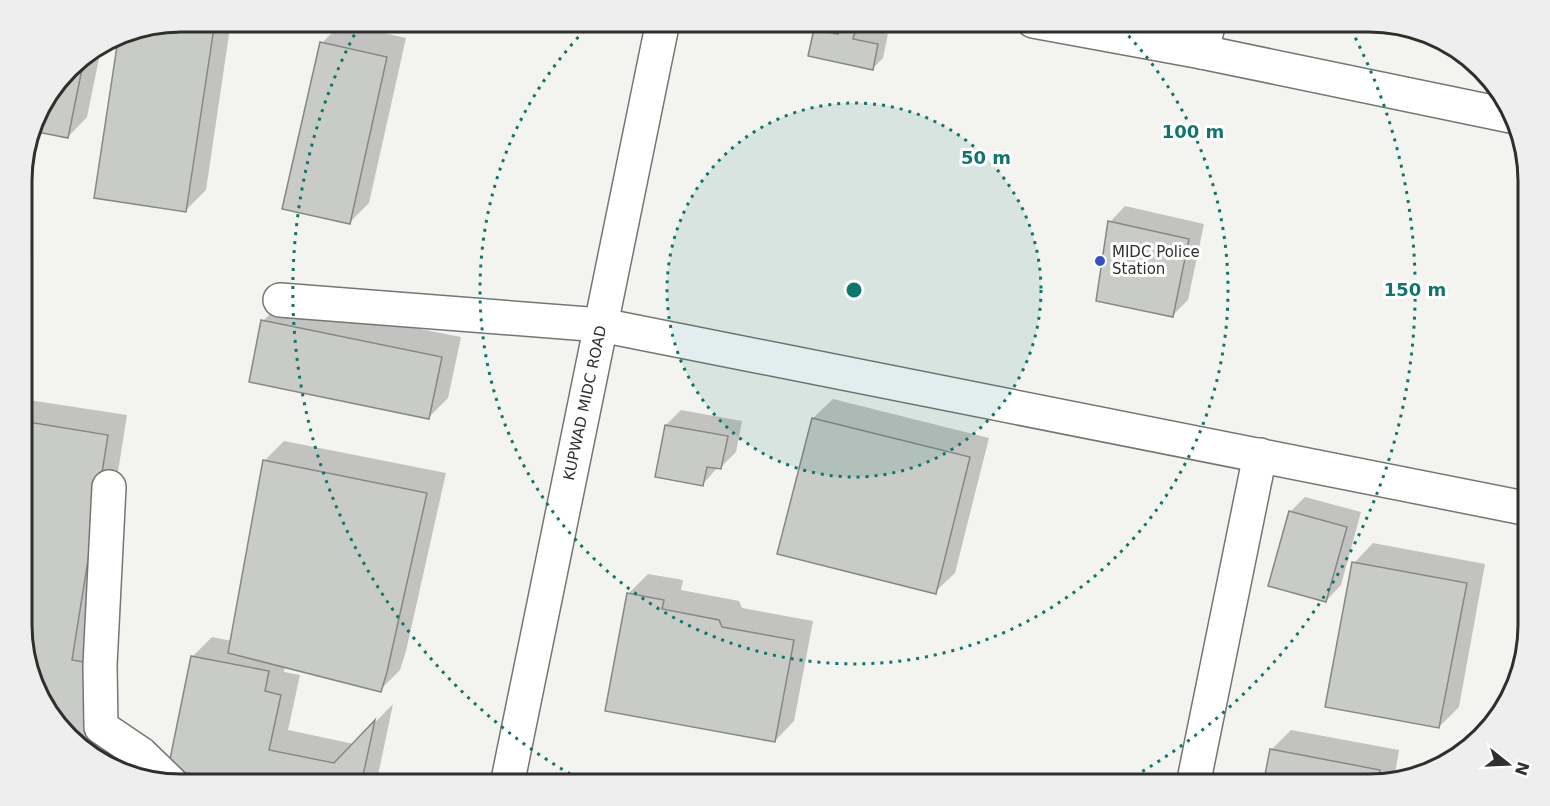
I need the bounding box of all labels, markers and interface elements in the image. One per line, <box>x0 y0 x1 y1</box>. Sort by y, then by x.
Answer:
text: 100 m <box>1162 121 1224 142</box>
text: 50 m <box>961 147 1011 168</box>
place label: MIDC Police Station <box>1112 243 1200 278</box>
marker: MIDC Police Station <box>1093 254 1107 268</box>
text: 150 m <box>1384 279 1446 300</box>
centre of rings <box>844 280 864 300</box>
street label: KUPWAD MIDC ROAD <box>560 324 610 482</box>
north arrow <box>1478 734 1538 794</box>
text: N <box>1511 759 1533 778</box>

